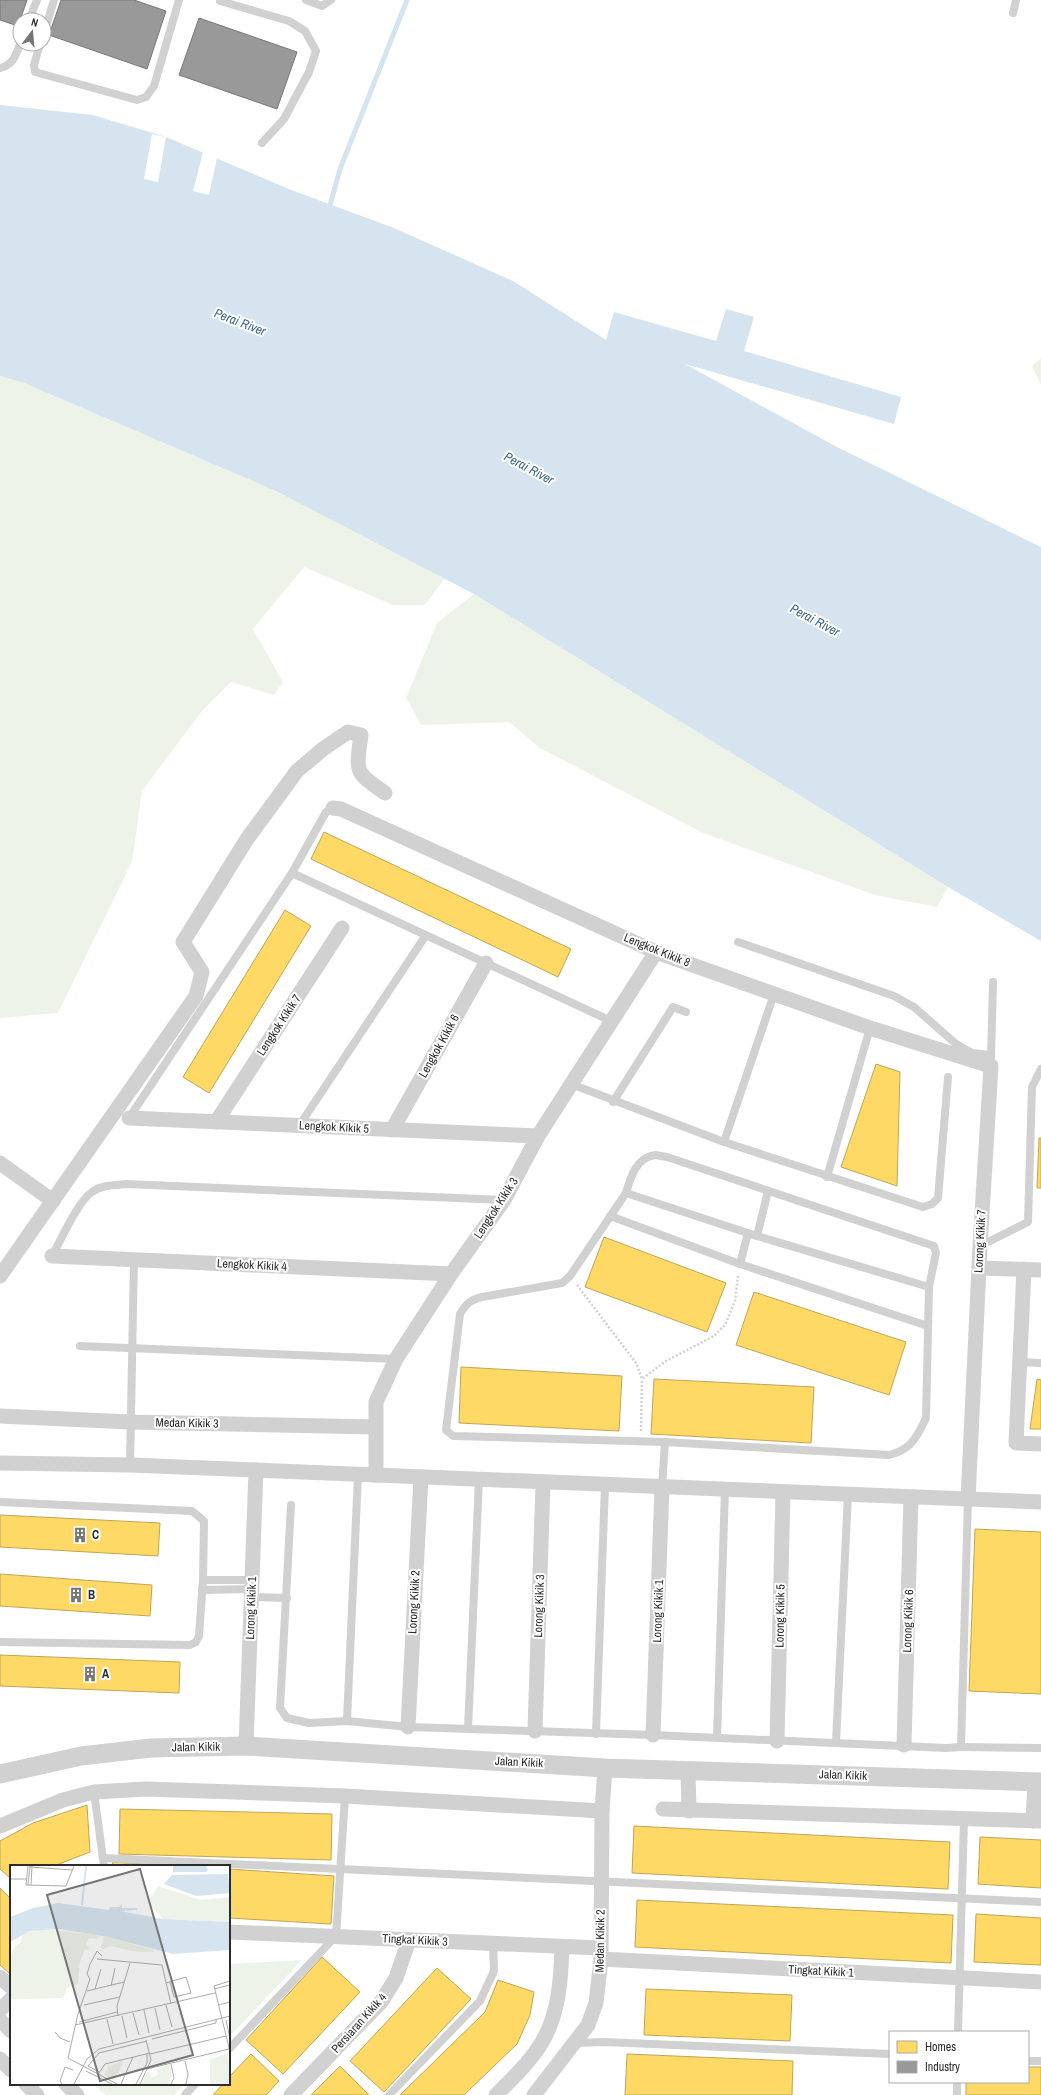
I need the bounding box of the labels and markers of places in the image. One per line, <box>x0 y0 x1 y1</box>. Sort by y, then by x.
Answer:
building icon: C <box>71 1526 89 1544</box>
place label: C <box>92 1527 99 1543</box>
building icon: B <box>67 1586 85 1604</box>
place label: B <box>88 1587 95 1603</box>
building icon: A <box>81 1665 99 1683</box>
place label: A <box>102 1666 110 1682</box>

